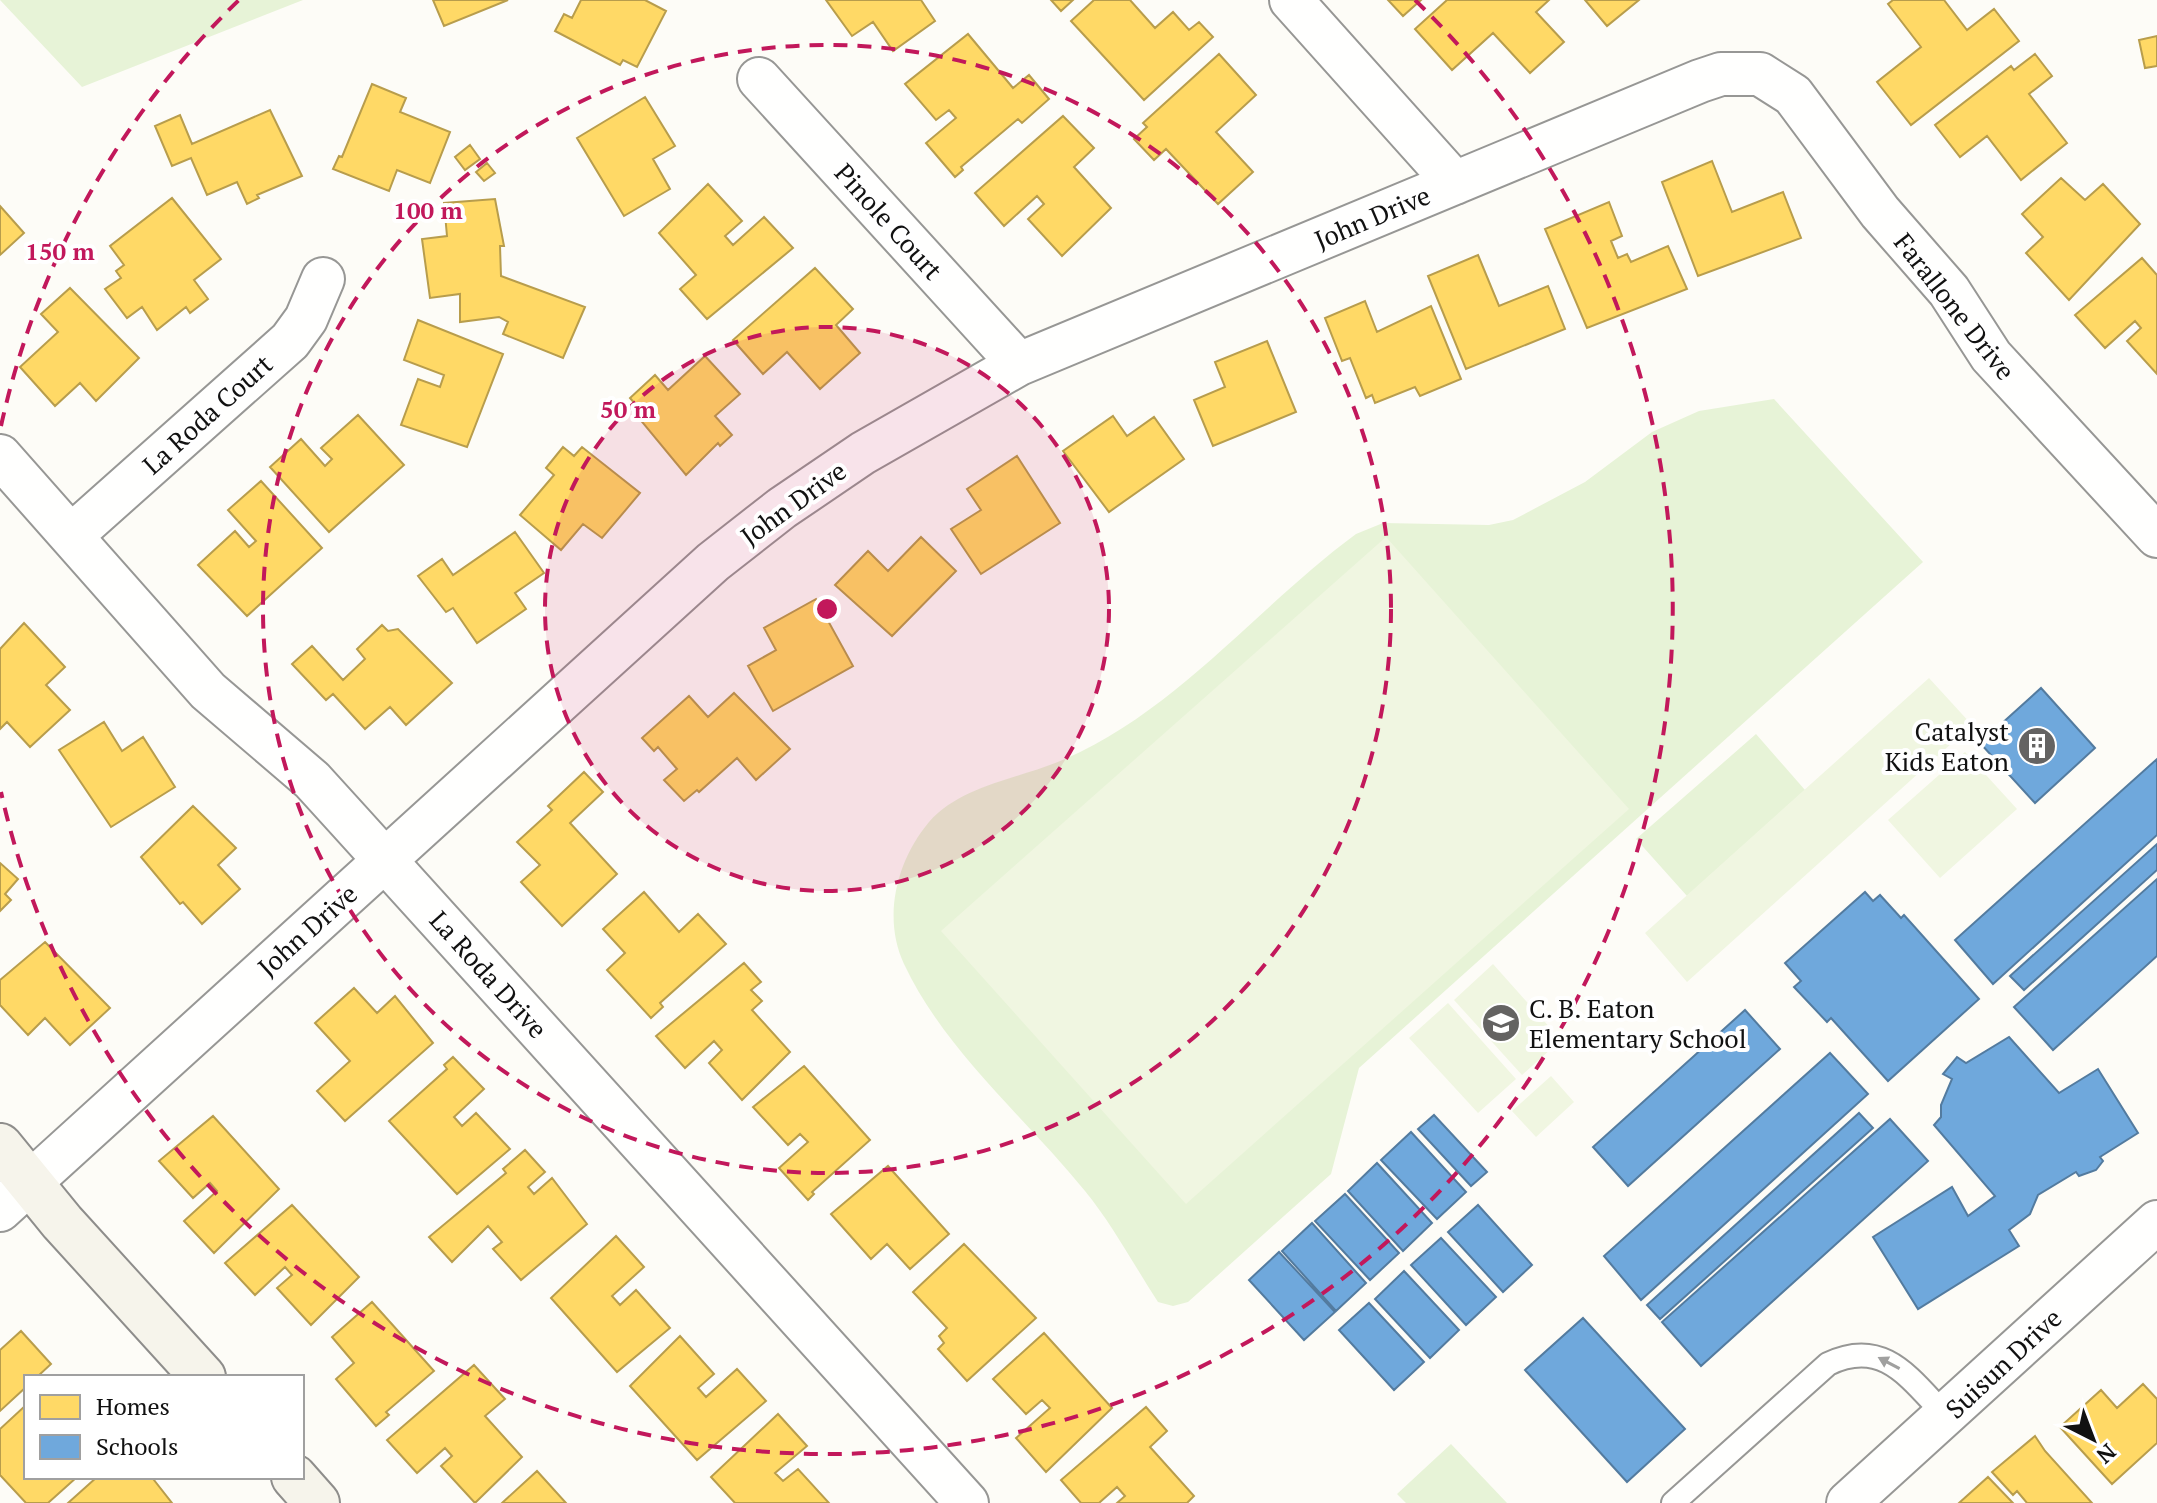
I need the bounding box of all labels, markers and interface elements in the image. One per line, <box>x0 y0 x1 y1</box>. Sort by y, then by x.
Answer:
street label: Pinole Court <box>828 156 951 287</box>
street label: John Drive <box>1309 177 1435 257</box>
text: 100 m <box>393 194 463 226</box>
street label: Farallone Drive <box>1887 226 2023 386</box>
text: 150 m <box>25 235 95 267</box>
street label: La Roda Court <box>135 347 279 481</box>
text: 50 m <box>600 393 656 425</box>
street label: John Drive <box>734 453 852 553</box>
centre of rings <box>813 595 841 623</box>
place label: Catalyst Kids Eaton <box>1885 714 2009 778</box>
building icon: Catalyst Kids Eaton <box>2016 725 2058 767</box>
street label: John Drive <box>250 876 364 984</box>
street label: La Roda Drive <box>423 903 555 1045</box>
place label: C. B. Eaton Elementary School <box>1529 991 1747 1055</box>
school or university icon: C. B. Eaton Elementary School <box>1480 1002 1522 1044</box>
street label: Suisun Drive <box>1938 1301 2068 1425</box>
one-way arrow <box>1878 1357 1900 1371</box>
legend <box>24 1375 304 1479</box>
text: Homes <box>96 1390 170 1422</box>
north arrow <box>2053 1399 2133 1479</box>
text: Schools <box>96 1430 178 1462</box>
text: N <box>2091 1438 2123 1471</box>

